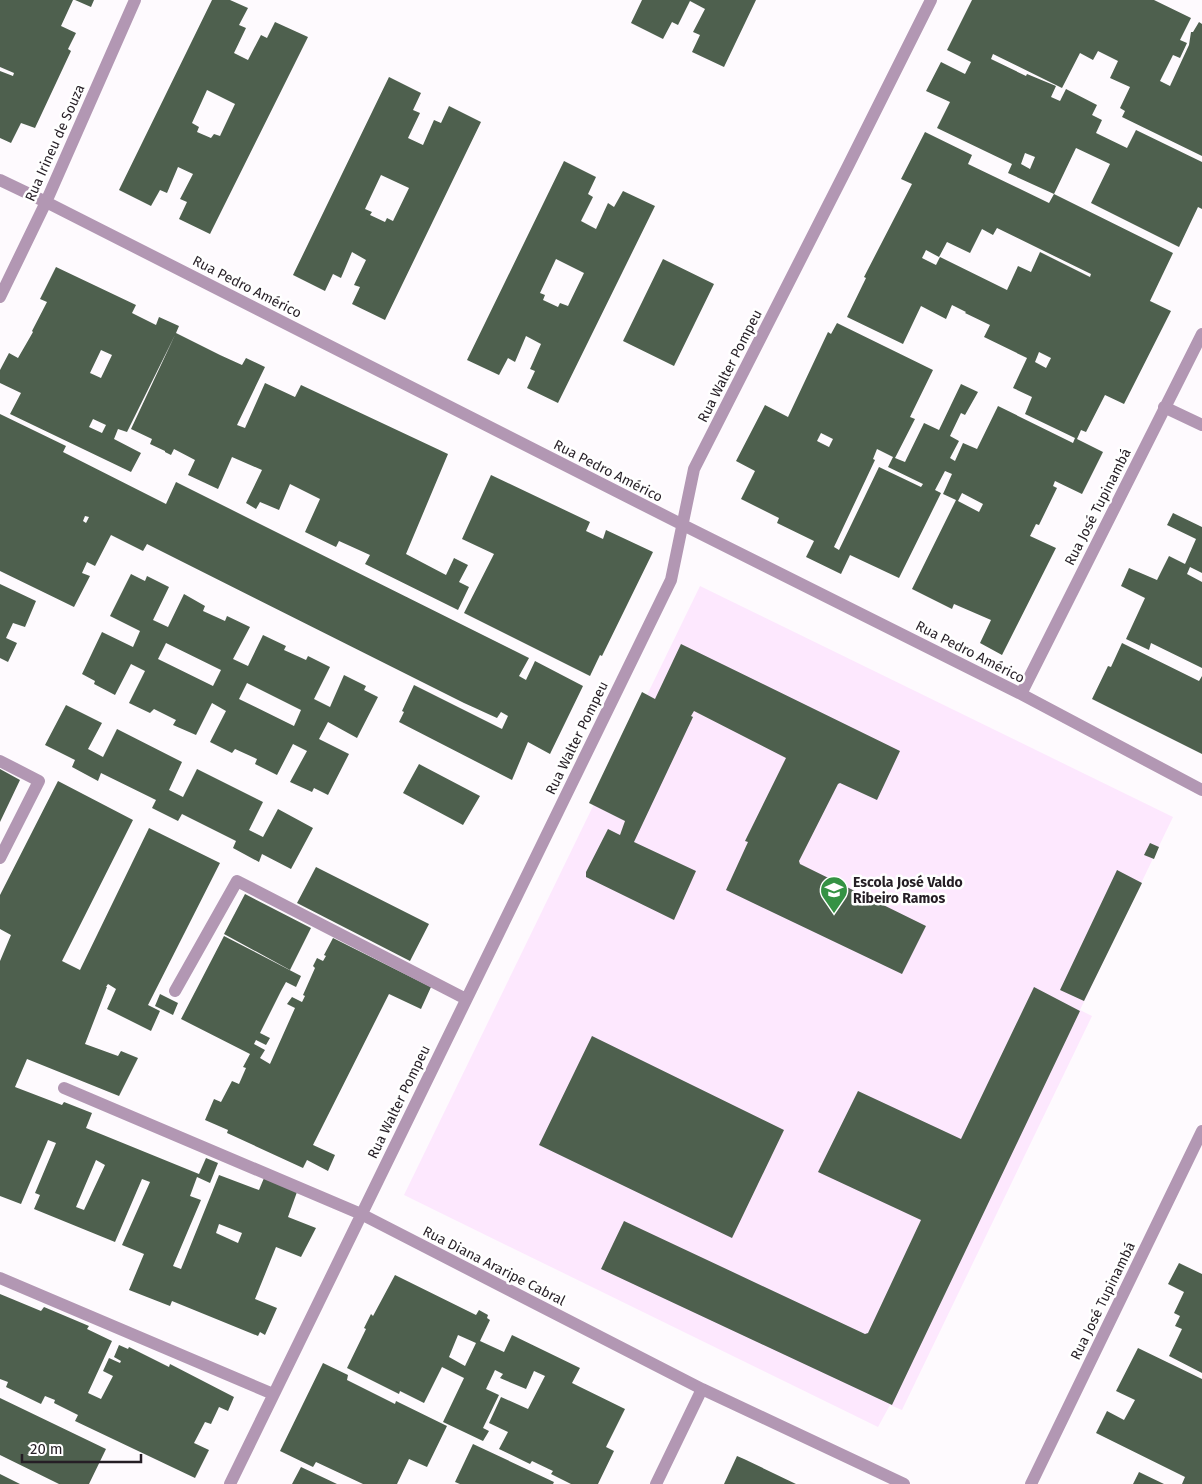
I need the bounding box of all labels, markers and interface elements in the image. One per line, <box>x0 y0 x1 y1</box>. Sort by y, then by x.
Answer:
street label: Rua Irineu de Souza <box>22 82 88 204</box>
street label: Rua Pedro Américo <box>190 252 304 322</box>
street label: Rua Walter Pompeu <box>694 307 766 425</box>
street label: Rua Pedro Américo <box>551 436 665 506</box>
street label: Rua José Tupinambá <box>1061 446 1135 568</box>
street label: Rua Pedro Américo <box>913 617 1027 687</box>
street label: Rua Walter Pompeu <box>542 678 612 798</box>
place label: Escola José Valdo Ribeiro Ramos <box>853 874 963 907</box>
school or university icon: Escola José Valdo Ribeiro Ramos <box>819 875 849 914</box>
street label: Rua Walter Pompeu <box>364 1042 434 1162</box>
street label: Rua Diana Araripe Cabral <box>420 1223 568 1309</box>
street label: Rua José Tupinambá <box>1067 1239 1139 1363</box>
scale bar <box>22 1432 141 1464</box>
text: 20 m <box>30 1440 63 1458</box>

